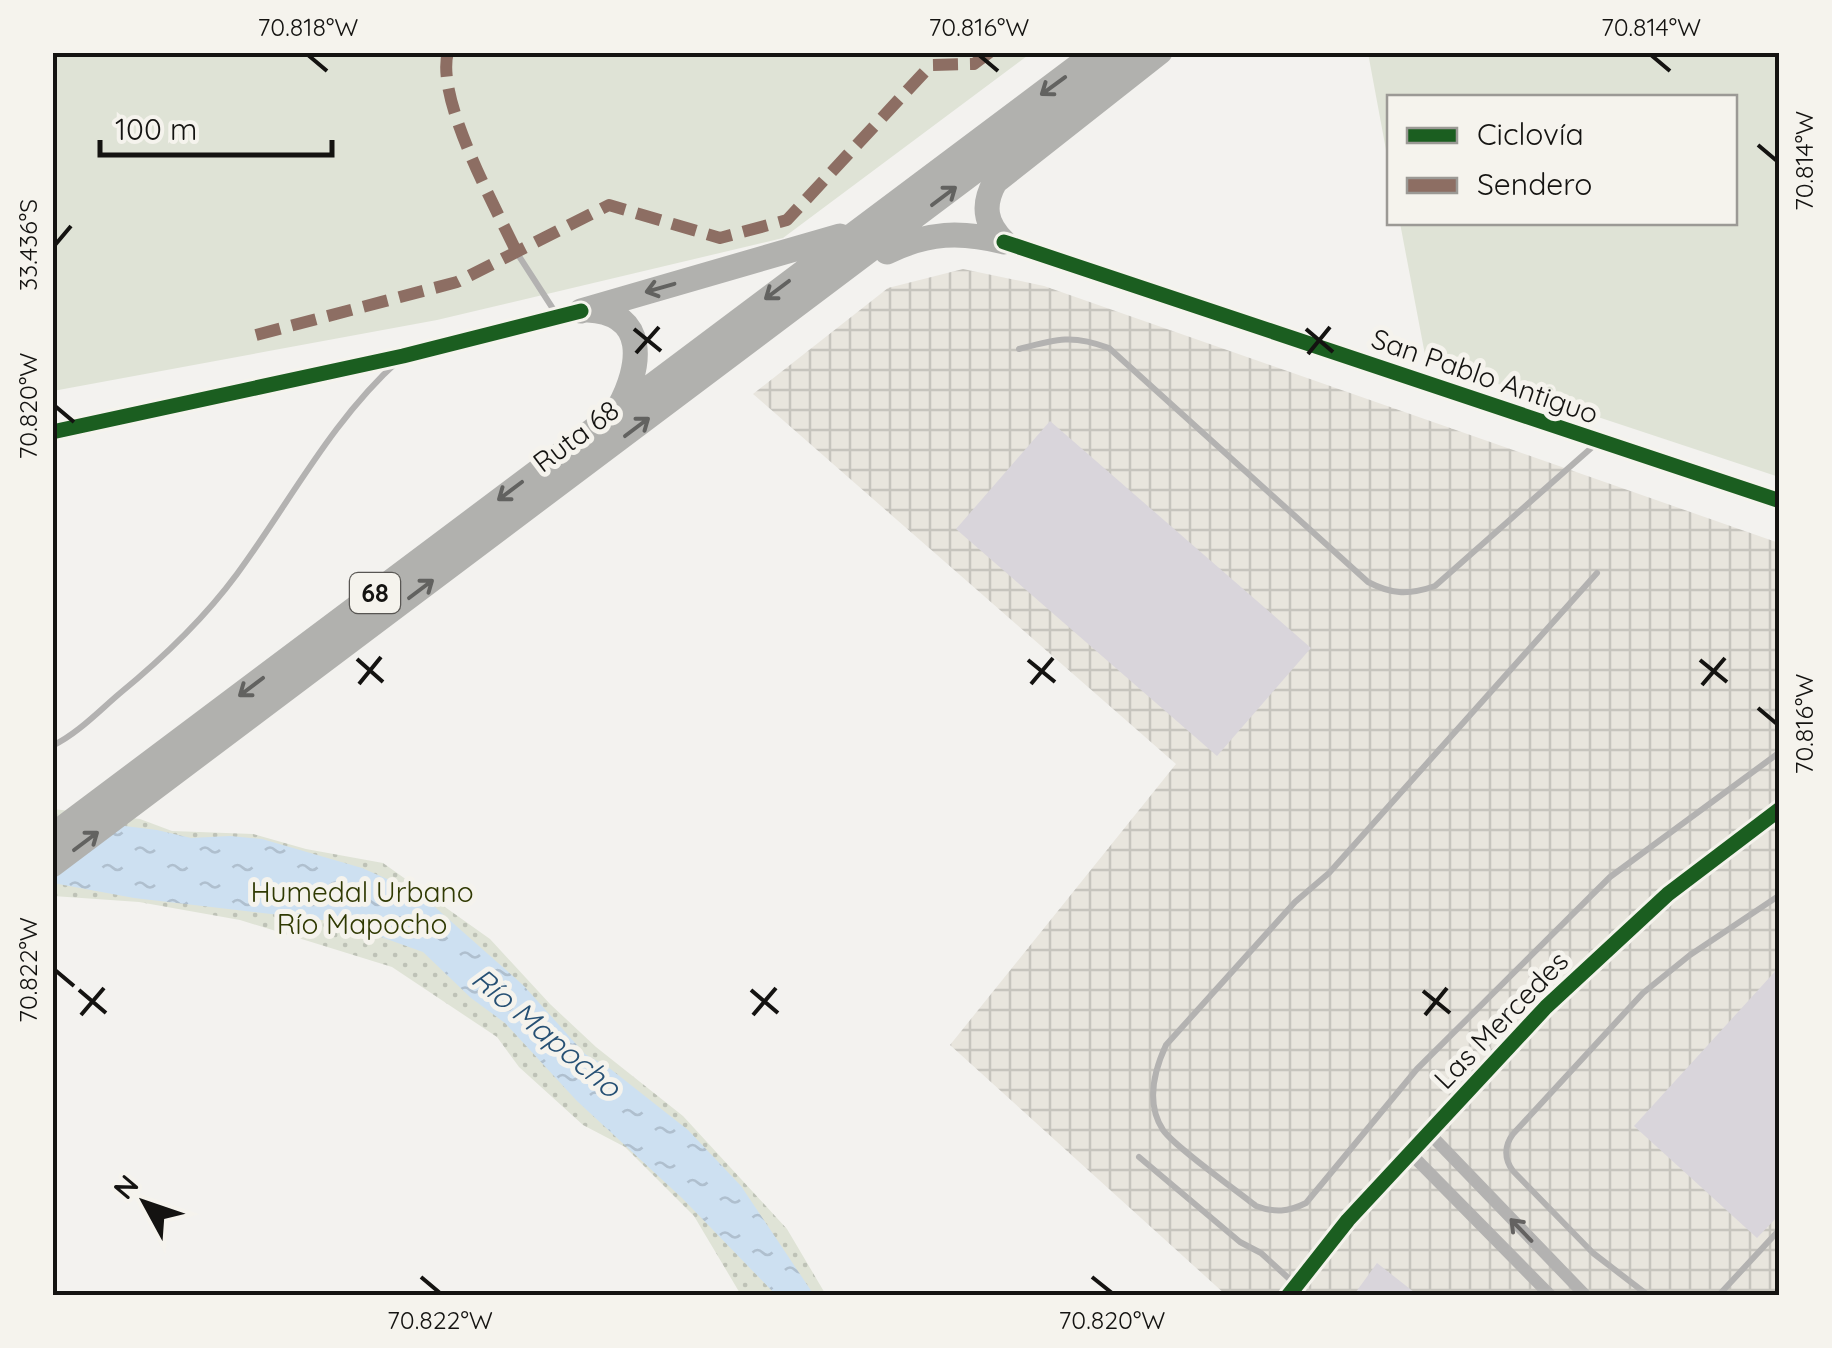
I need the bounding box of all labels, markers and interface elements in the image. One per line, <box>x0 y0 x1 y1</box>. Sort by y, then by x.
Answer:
text: 70.818°W <box>258 11 358 42</box>
text: 70.816°W <box>929 11 1029 42</box>
text: 70.814°W <box>1601 11 1701 42</box>
one-way arrow <box>1040 75 1067 96</box>
scale bar <box>100 95 332 157</box>
legend <box>1387 95 1737 225</box>
text: 100 m <box>115 110 197 148</box>
text: 70.814°W <box>1788 111 1819 211</box>
text: Ciclovía <box>1477 115 1584 153</box>
text: Sendero <box>1477 165 1592 203</box>
one-way arrow <box>930 185 957 206</box>
text: 33.436°S <box>12 199 43 291</box>
one-way arrow <box>645 280 676 298</box>
one-way arrow <box>764 280 791 301</box>
street label: San Pablo Antiguo <box>1367 320 1603 431</box>
text: 70.820°W <box>12 353 43 459</box>
street label: Ruta 68 <box>526 392 626 479</box>
one-way arrow <box>623 416 650 437</box>
one-way arrow <box>497 481 524 502</box>
road number: 68 <box>350 573 400 613</box>
one-way arrow <box>407 579 434 600</box>
text: 70.816°W <box>1788 674 1819 774</box>
one-way arrow <box>238 676 265 697</box>
one-way arrow <box>72 830 99 851</box>
park label: Humedal Urbano Río Mapocho <box>250 874 474 941</box>
text: 70.822°W <box>12 917 43 1023</box>
street label: Las Mercedes <box>1426 943 1575 1096</box>
water label: Río Mapocho <box>464 959 630 1107</box>
north arrow <box>95 1153 195 1253</box>
text: N <box>105 1167 145 1206</box>
one-way arrow <box>1509 1218 1533 1242</box>
text: 70.822°W <box>387 1304 493 1335</box>
text: 70.820°W <box>1059 1304 1165 1335</box>

